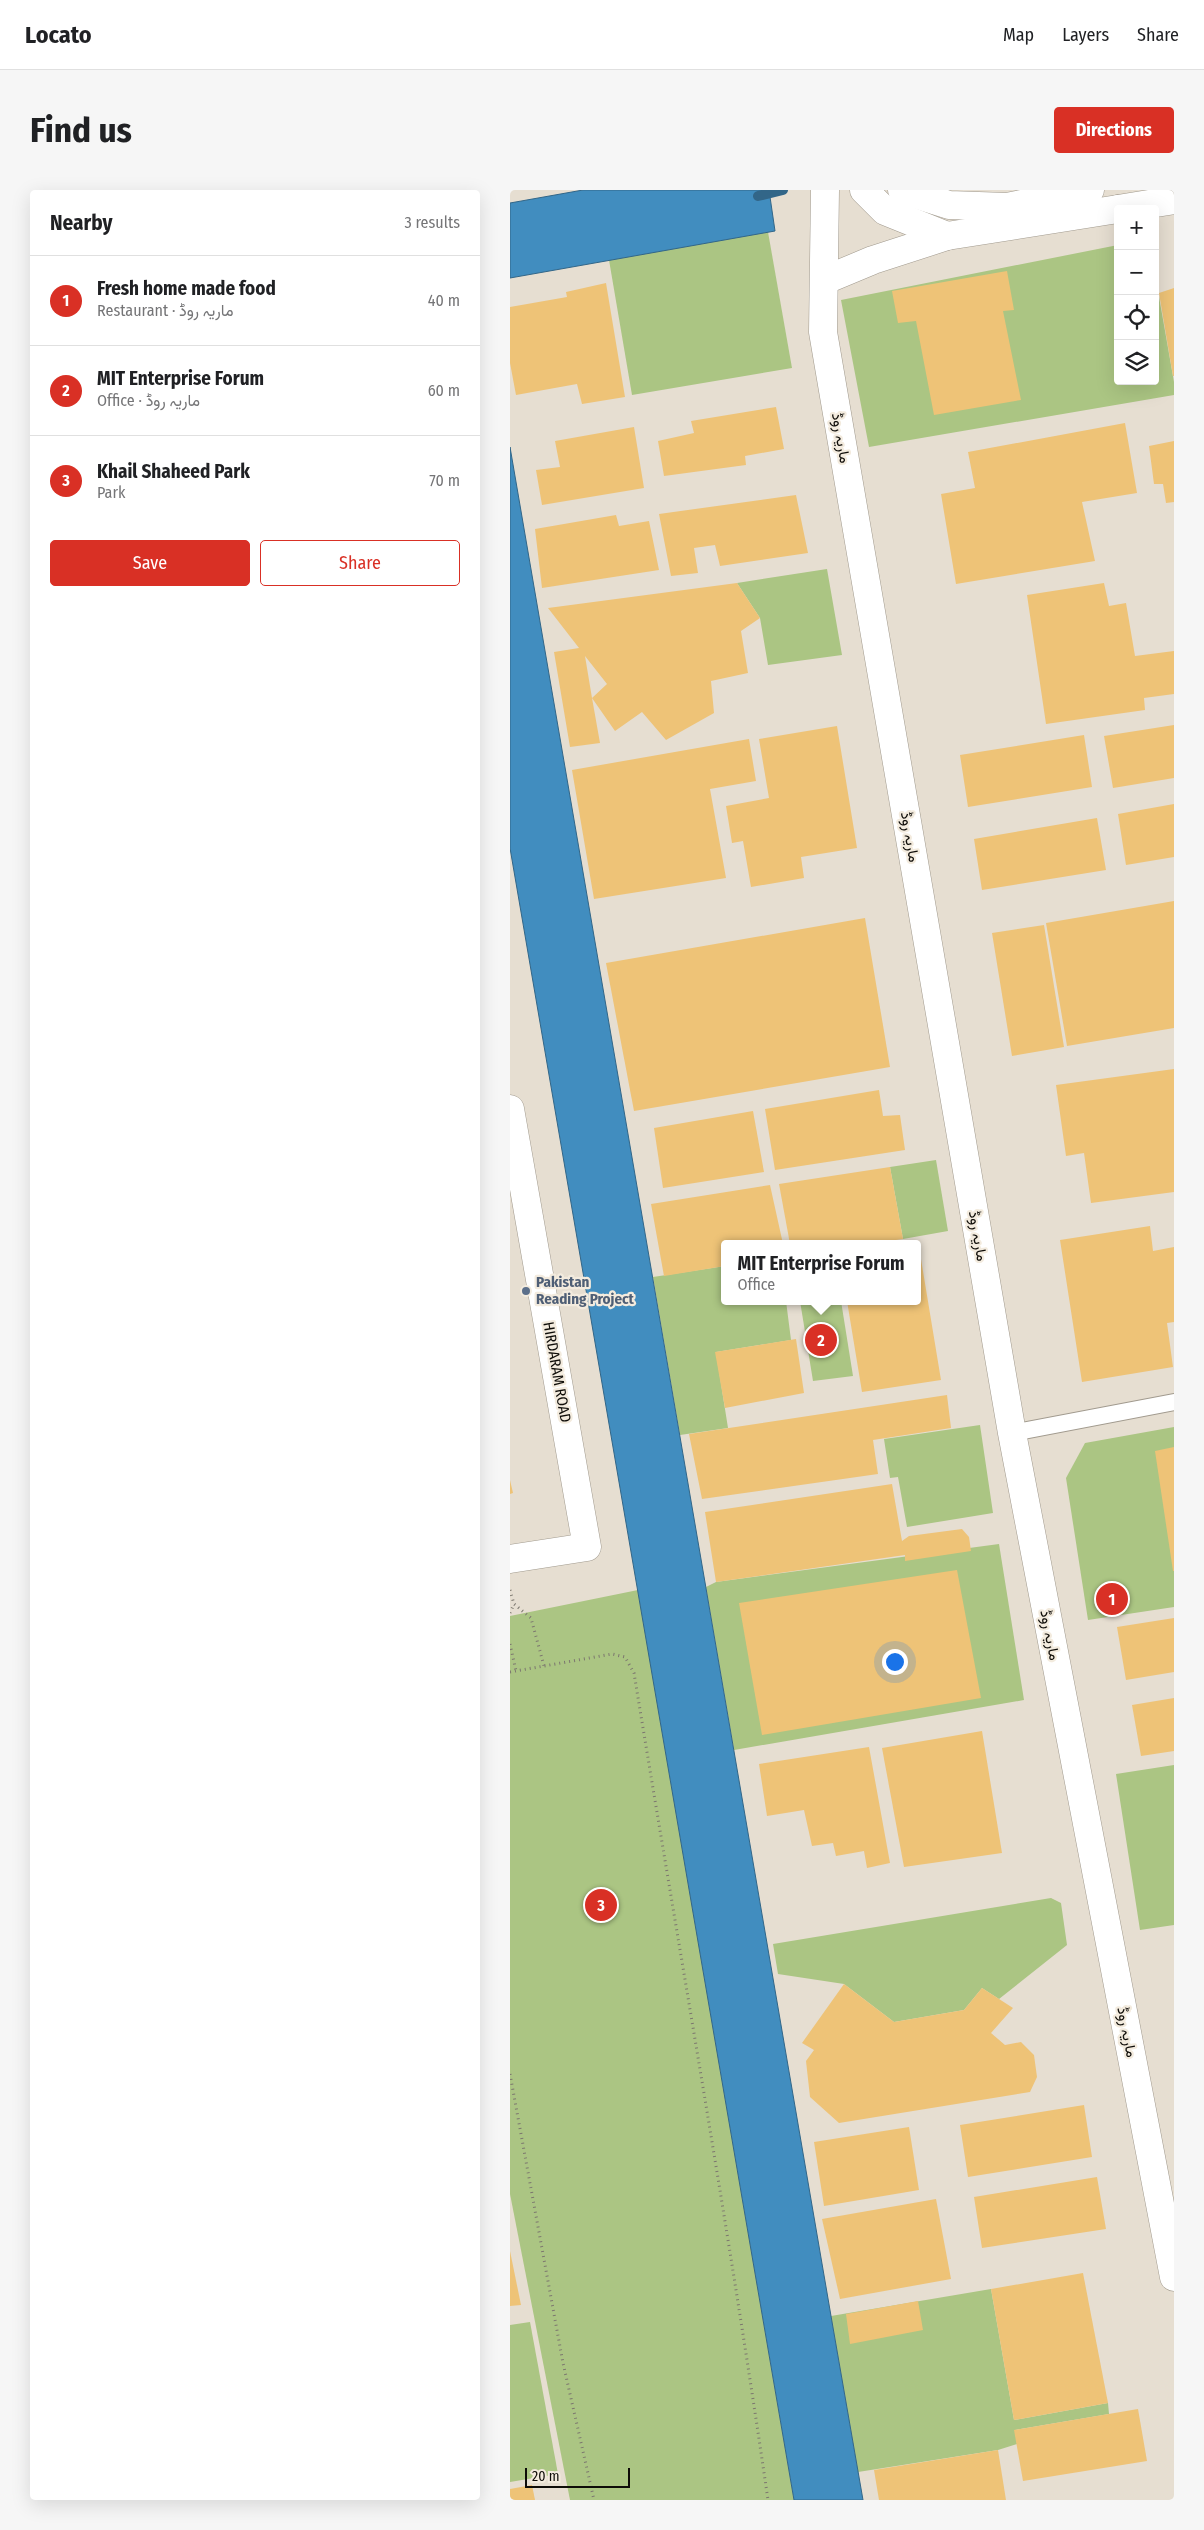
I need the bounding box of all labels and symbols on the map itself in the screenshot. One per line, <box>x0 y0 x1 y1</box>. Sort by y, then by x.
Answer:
street label: ماریہ روڈ <box>828 411 854 465</box>
street label: ماریہ روڈ <box>897 810 923 864</box>
street label: ماریہ روڈ <box>965 1209 991 1263</box>
place label: Pakistan Reading Project <box>536 1273 635 1308</box>
marker: Pakistan Reading Project <box>520 1285 532 1297</box>
street label: HIRDARAM ROAD <box>539 1320 575 1424</box>
pin: 2 <box>805 1321 837 1359</box>
pin: 1 <box>1096 1580 1128 1618</box>
street label: ماریہ روڈ <box>1036 1608 1064 1662</box>
your location <box>882 1649 908 1675</box>
pin: 3 <box>585 1886 617 1924</box>
street label: ماریہ روڈ <box>1113 2005 1141 2059</box>
scale bar <box>525 2465 630 2488</box>

